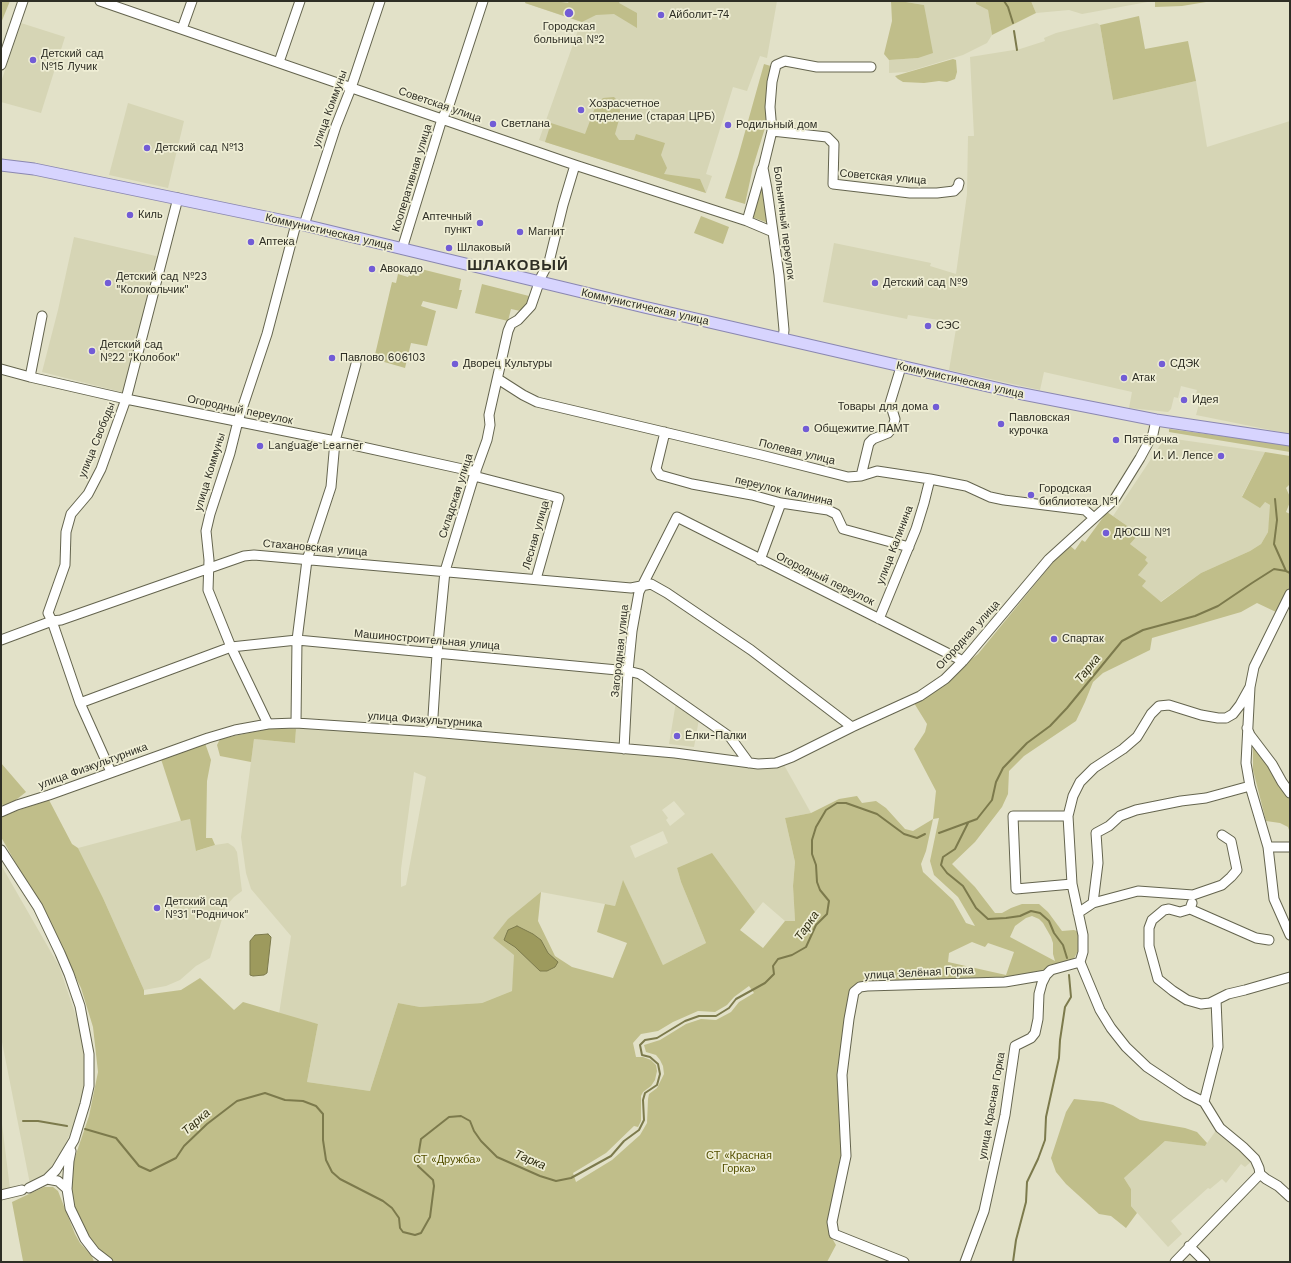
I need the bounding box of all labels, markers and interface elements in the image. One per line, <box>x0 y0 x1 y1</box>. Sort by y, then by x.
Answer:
marker: Городская больница №2 <box>563 7 575 19</box>
place label: Айболит-74 <box>669 8 729 22</box>
marker: Айболит-74 <box>656 10 666 20</box>
place label: Городская больница №2 <box>533 20 605 46</box>
place label: Детский сад №15 Лучик <box>41 47 104 73</box>
marker: Детский сад №15 Лучик <box>28 55 38 65</box>
street label: улица Коммуны <box>310 69 350 149</box>
street label: Советская улица <box>397 85 483 125</box>
place label: Хозрасчетное отделение (старая ЦРБ) <box>589 97 715 123</box>
marker: Хозрасчетное отделение (старая ЦРБ) <box>576 105 586 115</box>
place label: Светлана <box>501 117 550 131</box>
place label: Родильный дом <box>736 118 817 132</box>
marker: Светлана <box>488 119 498 129</box>
marker: Родильный дом <box>723 120 733 130</box>
street label: Кооперативная улица <box>389 123 435 233</box>
place label: Детский сад №13 <box>155 141 244 155</box>
marker: Детский сад №13 <box>142 143 152 153</box>
street label: Больничный переулок <box>771 166 797 280</box>
street label: Советская улица <box>839 167 927 187</box>
place label: Киль <box>138 208 163 222</box>
marker: Киль <box>125 210 135 220</box>
place label: Аптечный пункт <box>422 210 472 236</box>
street label: Коммунистическая улица <box>264 211 394 253</box>
marker: Аптечный пункт <box>475 218 485 228</box>
place label: Магнит <box>528 225 565 239</box>
marker: Магнит <box>515 227 525 237</box>
place label: Аптека <box>259 235 294 249</box>
marker: Аптека <box>246 237 256 247</box>
place label: Шлаковый <box>457 241 511 255</box>
marker: Шлаковый <box>444 243 454 253</box>
district label: ШЛАКОВЫЙ <box>467 257 569 275</box>
place label: Авокадо <box>380 262 423 276</box>
marker: Авокадо <box>367 264 377 274</box>
place label: Детский сад №23 "Колокольчик" <box>116 270 207 296</box>
place label: Детский сад №9 <box>883 276 968 290</box>
marker: Детский сад №23 "Колокольчик" <box>103 278 113 288</box>
marker: Детский сад №9 <box>870 278 880 288</box>
street label: Коммунистическая улица <box>580 286 710 328</box>
place label: СЭС <box>936 319 960 333</box>
marker: СЭС <box>923 321 933 331</box>
place label: Детский сад №22 "Колобок" <box>100 338 180 364</box>
marker: Детский сад №22 "Колобок" <box>87 346 97 356</box>
place label: Павлово 606103 <box>340 351 425 365</box>
marker: Павлово 606103 <box>327 353 337 363</box>
place label: Дворец Культуры <box>463 357 552 371</box>
place label: СДЭК <box>1170 357 1199 371</box>
marker: Дворец Культуры <box>450 359 460 369</box>
street label: Коммунистическая улица <box>895 359 1025 401</box>
marker: СДЭК <box>1157 359 1167 369</box>
place label: Атак <box>1132 371 1155 385</box>
marker: Атак <box>1119 373 1129 383</box>
street label: Огородный переулок <box>186 392 294 428</box>
place label: Идея <box>1192 393 1218 407</box>
marker: Идея <box>1179 395 1189 405</box>
street label: улица Свободы <box>76 400 118 480</box>
place label: Товары для дома <box>838 400 928 414</box>
marker: Товары для дома <box>931 402 941 412</box>
place label: Павловская курочка <box>1009 411 1070 437</box>
marker: Павловская курочка <box>996 419 1006 429</box>
place label: Общежитие ПАМТ <box>814 422 909 436</box>
marker: Общежитие ПАМТ <box>801 424 811 434</box>
street label: улица Коммуны <box>192 431 228 513</box>
place label: Пятёрочка <box>1124 433 1178 447</box>
marker: Пятёрочка <box>1111 435 1121 445</box>
street label: Полевая улица <box>758 436 836 468</box>
place label: Language Learner <box>268 439 364 453</box>
marker: Language Learner <box>255 441 265 451</box>
place label: И. И. Лепсе <box>1153 449 1213 463</box>
marker: И. И. Лепсе <box>1216 451 1226 461</box>
street label: Складская улица <box>436 452 476 540</box>
street label: переулок Калинина <box>734 473 834 509</box>
place label: Городская библиотека №1 <box>1039 482 1118 508</box>
marker: Городская библиотека №1 <box>1026 490 1036 500</box>
street label: Лесная улица <box>520 499 552 571</box>
street label: улица Калинина <box>874 504 916 586</box>
place label: ДЮСШ №1 <box>1114 526 1171 540</box>
marker: ДЮСШ №1 <box>1101 528 1111 538</box>
street label: Стахановская улица <box>262 537 368 559</box>
street label: Огородный переулок <box>774 549 876 609</box>
street label: Огородная улица <box>933 598 1003 672</box>
street label: Загородная улица <box>609 604 631 698</box>
street label: Машиностроительная улица <box>353 627 501 653</box>
place label: Спартак <box>1062 632 1104 646</box>
marker: Спартак <box>1049 634 1059 644</box>
water label: Тарка <box>1072 652 1104 686</box>
street label: улица Физкультурника <box>367 709 483 731</box>
place label: Ёлки-Палки <box>685 729 747 743</box>
marker: Ёлки-Палки <box>672 731 682 741</box>
street label: улица Физкультурника <box>37 740 149 792</box>
place label: Детский сад №31 "Родничок" <box>165 895 248 921</box>
marker: Детский сад №31 "Родничок" <box>152 903 162 913</box>
water label: Тарка <box>792 908 822 944</box>
street label: улица Зелёная Горка <box>864 964 974 982</box>
street label: улица Красная Горка <box>976 1051 1008 1161</box>
water label: Тарка <box>179 1106 213 1138</box>
water label: Тарка <box>512 1147 548 1173</box>
park label: СТ «Красная Горка» <box>706 1149 772 1175</box>
park label: СТ «Дружба» <box>413 1153 481 1167</box>

